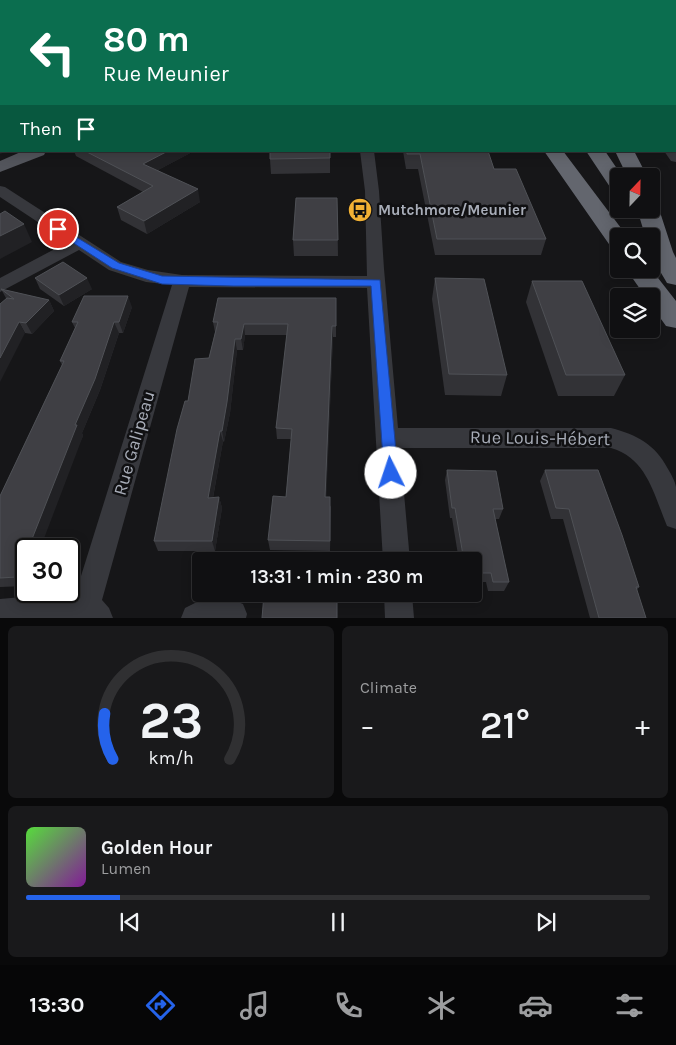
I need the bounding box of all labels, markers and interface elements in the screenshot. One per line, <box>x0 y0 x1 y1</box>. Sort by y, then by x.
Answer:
text: 80 m <box>103 19 190 60</box>
icon: left <box>20 20 85 85</box>
text: Rue Meunier <box>103 61 229 87</box>
icon: arrive <box>72 115 100 143</box>
text: Then <box>20 118 62 140</box>
north arrow <box>610 168 660 218</box>
map controls <box>610 168 660 338</box>
bus stop icon: Mutchmore/Meunier <box>347 197 373 223</box>
place label: Mutchmore/Meunier <box>378 201 526 219</box>
pin <box>37 208 79 250</box>
icon: arrive <box>44 215 72 243</box>
button: search <box>610 228 660 278</box>
button: layers <box>610 288 660 338</box>
street label: Rue Galipeau <box>109 388 159 498</box>
street label: Rue Louis-Hébert <box>470 426 610 450</box>
position arrow <box>364 446 416 498</box>
speed limit sign: 30 <box>15 538 80 603</box>
text: 13:31 · 1 min · 230 m <box>251 566 423 588</box>
text: Climate <box>360 678 417 697</box>
text: 23 <box>139 690 203 751</box>
text: 21° <box>480 703 530 748</box>
text: − <box>360 709 375 742</box>
text: + <box>635 709 650 742</box>
text: km/h <box>148 748 194 769</box>
text: Golden Hour <box>101 837 212 859</box>
text: Lumen <box>101 859 151 878</box>
icon: previous <box>116 908 144 936</box>
icon: pause <box>324 908 352 936</box>
icon: next <box>532 908 560 936</box>
icon: directions <box>143 988 178 1023</box>
icon: music <box>237 988 272 1023</box>
icon: phone <box>331 988 366 1023</box>
icon: climate <box>424 988 459 1023</box>
icon: car <box>518 988 553 1023</box>
icon: filters <box>612 988 647 1023</box>
text: 13:30 <box>29 992 84 1018</box>

